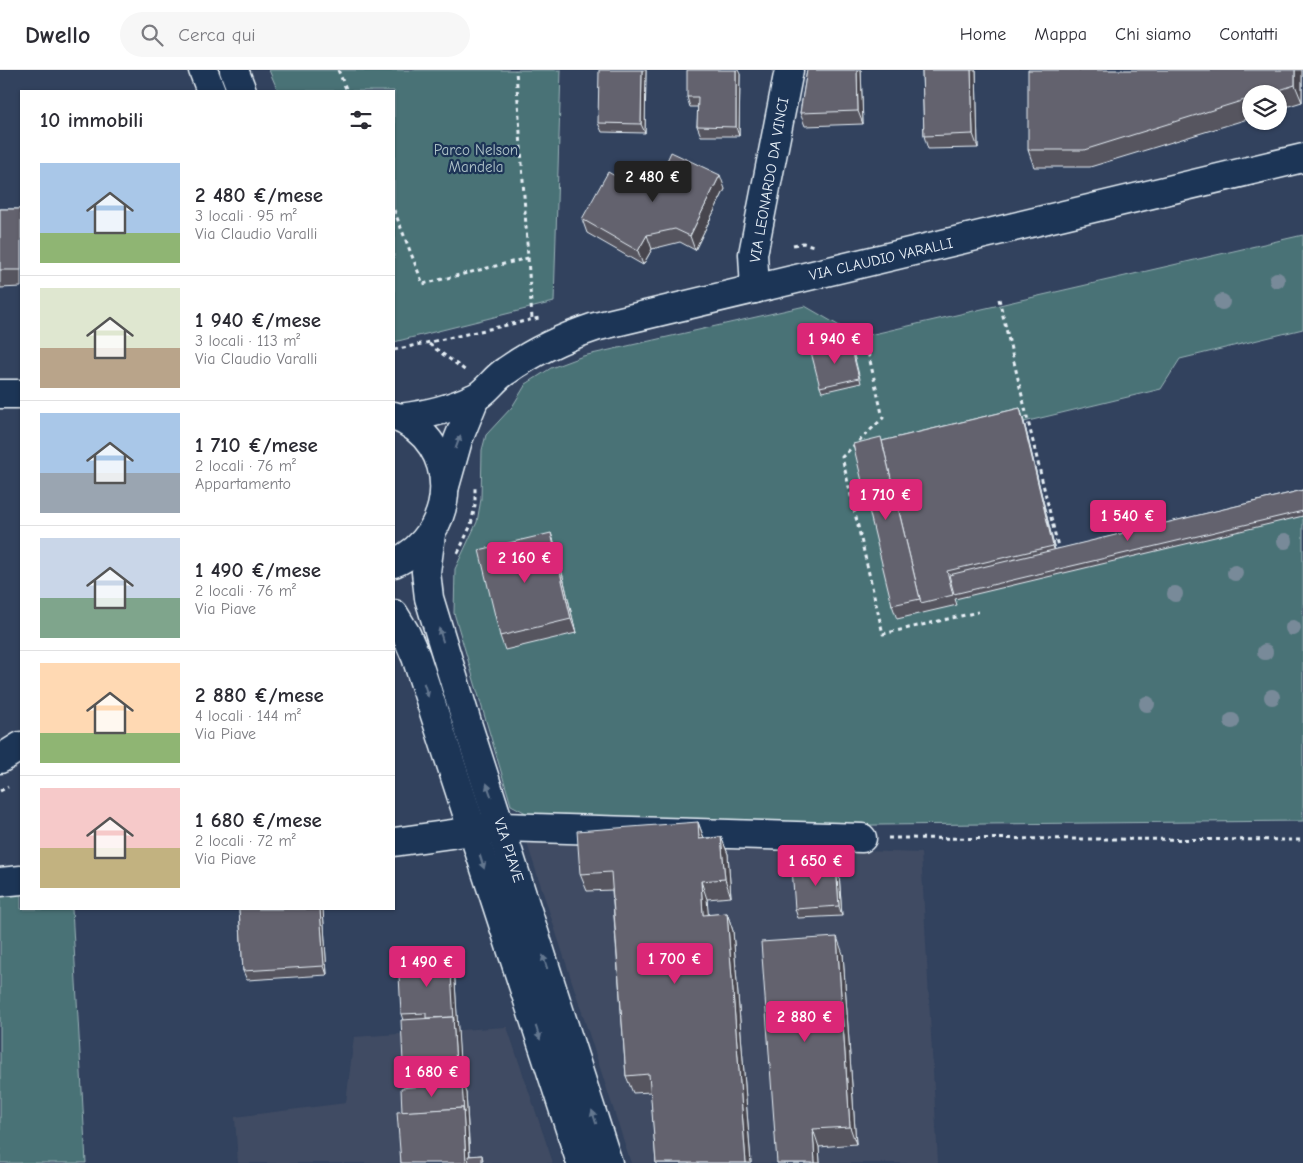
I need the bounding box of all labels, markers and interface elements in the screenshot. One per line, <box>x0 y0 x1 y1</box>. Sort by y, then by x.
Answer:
search box <box>120 12 470 57</box>
text: Dwello <box>25 21 90 49</box>
icon: search <box>138 21 166 49</box>
text: Cerca qui <box>178 24 256 46</box>
text: Home <box>960 24 1006 45</box>
text: Mappa <box>1034 24 1087 45</box>
text: Chi siamo <box>1115 24 1191 45</box>
text: Contatti <box>1219 24 1278 45</box>
map controls <box>1242 85 1287 130</box>
button: layers <box>1242 85 1287 130</box>
street label: VIA LEONARDO DA VINCI <box>746 96 792 264</box>
icon: filters <box>347 106 375 134</box>
text: 10 immobili <box>40 108 143 132</box>
park label: Parco Nelson Mandela <box>434 141 518 176</box>
pin: 2 480 € <box>607 160 699 203</box>
text: 2 480 € <box>625 168 681 186</box>
icon: home <box>80 183 140 243</box>
text: 2 480 €/mese <box>195 183 323 207</box>
text: 3 locali · 95 m² <box>195 207 297 225</box>
text: Via Claudio Varalli <box>195 225 317 243</box>
street label: VIA CLAUDIO VARALLI <box>807 234 955 284</box>
icon: home <box>80 308 140 368</box>
text: 1 940 €/mese <box>195 308 321 332</box>
pin: 1 940 € <box>789 322 881 365</box>
text: 1 940 € <box>808 330 862 348</box>
text: 3 locali · 113 m² <box>195 332 300 350</box>
text: Via Claudio Varalli <box>195 350 317 368</box>
icon: home <box>80 433 140 493</box>
text: 1 710 €/mese <box>195 433 318 457</box>
one-way arrow <box>454 434 462 449</box>
text: 2 locali · 76 m² <box>195 457 296 475</box>
text: Appartamento <box>195 475 291 493</box>
pin: 1 710 € <box>840 478 932 521</box>
text: 1 710 € <box>860 486 912 504</box>
pin: 1 540 € <box>1082 500 1174 542</box>
text: 1 540 € <box>1101 507 1155 525</box>
pin: 2 160 € <box>479 542 571 584</box>
text: 2 160 € <box>498 549 552 567</box>
icon: home <box>80 558 140 618</box>
text: 1 490 €/mese <box>195 558 321 582</box>
text: 2 locali · 76 m² <box>195 582 296 600</box>
text: Via Piave <box>195 600 256 618</box>
one-way arrow <box>436 628 444 643</box>
icon: home <box>80 683 140 743</box>
text: 2 880 €/mese <box>195 683 324 707</box>
one-way arrow <box>423 683 431 698</box>
text: 4 locali · 144 m² <box>195 707 301 725</box>
text: Via Piave <box>195 725 256 743</box>
one-way arrow <box>485 783 493 798</box>
icon: home <box>80 808 140 868</box>
text: 1 680 €/mese <box>195 808 322 832</box>
street label: VIA PIAVE <box>490 815 528 885</box>
text: 2 locali · 72 m² <box>195 832 296 850</box>
pin: 1 650 € <box>770 844 862 887</box>
text: Via Piave <box>195 850 256 868</box>
text: 1 650 € <box>789 852 843 870</box>
one-way arrow <box>479 854 486 869</box>
pin: 1 700 € <box>629 942 721 985</box>
pin: 1 490 € <box>381 946 473 988</box>
text: 1 700 € <box>648 950 702 968</box>
text: 1 490 € <box>400 953 454 971</box>
one-way arrow <box>540 954 548 969</box>
pin: 2 880 € <box>759 1000 851 1043</box>
text: 2 880 € <box>777 1008 833 1026</box>
one-way arrow <box>535 1025 542 1040</box>
pin: 1 680 € <box>386 1056 478 1098</box>
text: 1 680 € <box>405 1063 459 1081</box>
one-way arrow <box>589 1109 597 1124</box>

